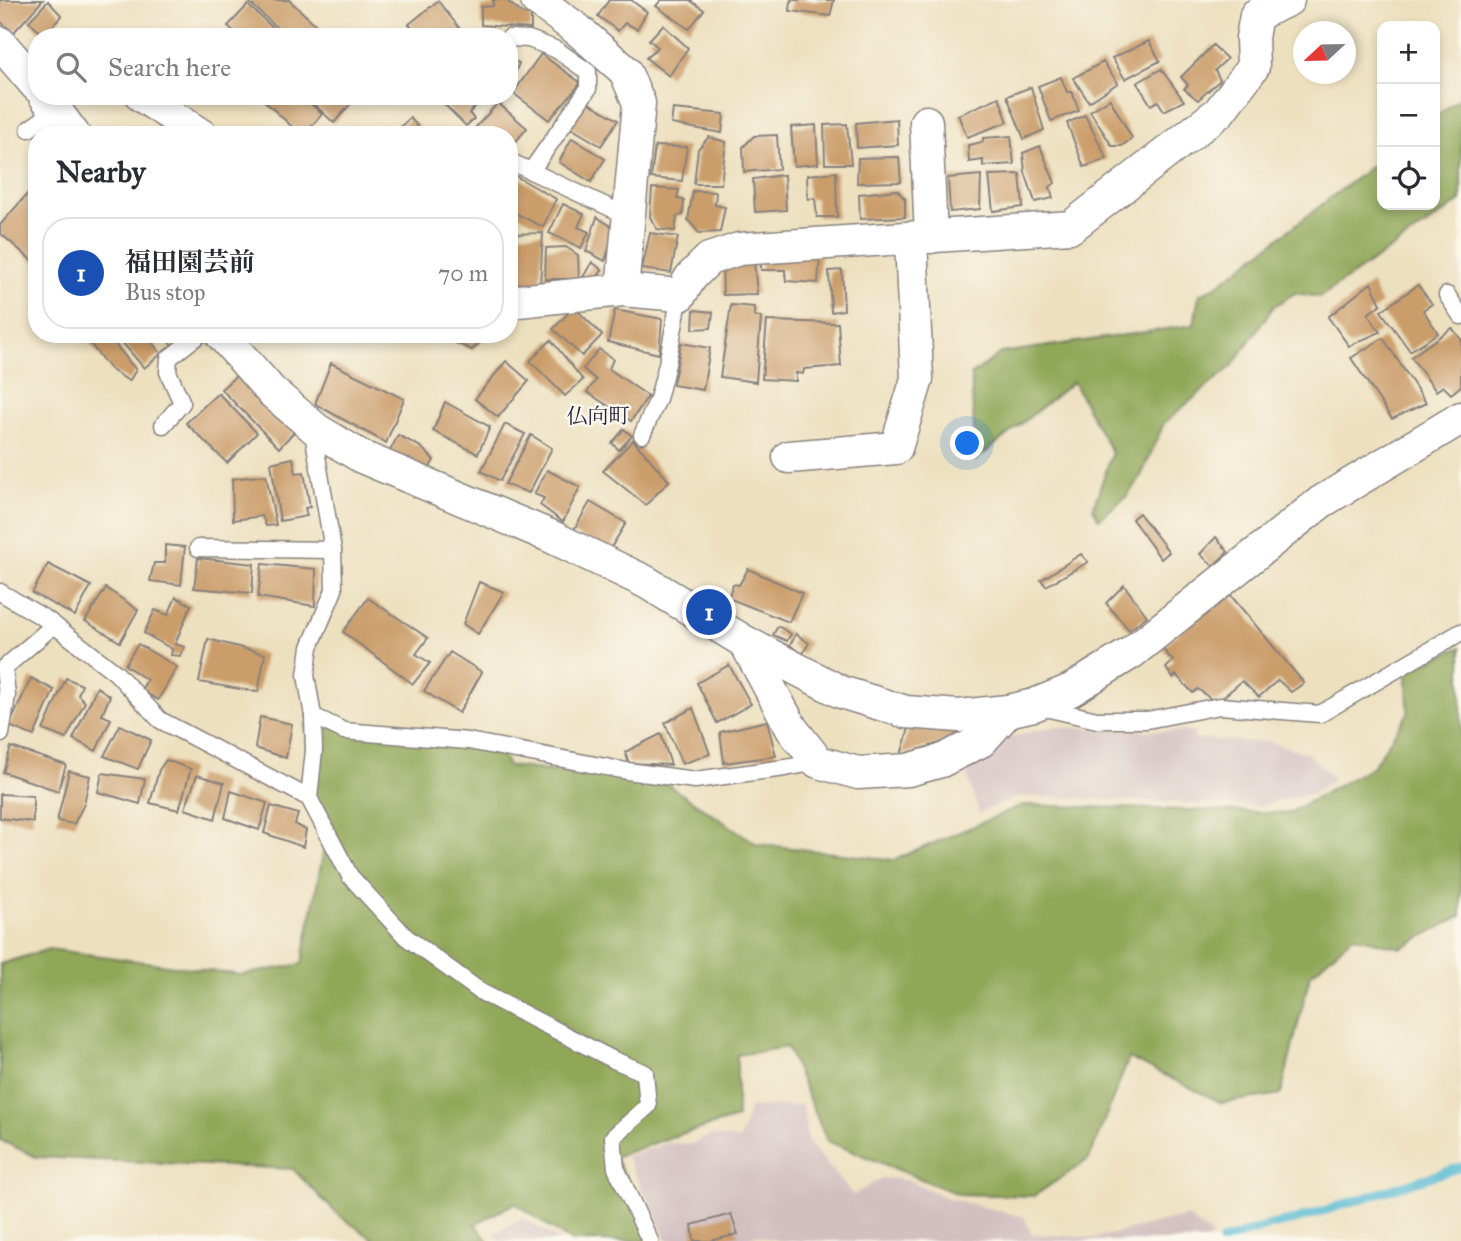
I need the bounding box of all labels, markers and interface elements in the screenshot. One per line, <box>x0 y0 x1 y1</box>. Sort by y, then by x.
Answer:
north arrow <box>1293 21 1356 84</box>
map controls <box>1377 21 1440 210</box>
button: + <box>1377 21 1440 84</box>
search box <box>28 28 518 105</box>
icon: search <box>52 48 90 86</box>
text: Search here <box>108 51 231 83</box>
button: − <box>1377 84 1440 147</box>
button: locate <box>1377 147 1440 210</box>
text: Nearby <box>56 154 146 190</box>
text: 福田園芸前 <box>125 246 255 278</box>
text: 1 <box>76 259 86 287</box>
text: 70 m <box>438 259 488 287</box>
text: Bus stop <box>125 278 206 306</box>
district label: 仏向町 <box>567 403 630 429</box>
your location <box>950 426 984 460</box>
pin: 1 <box>686 586 732 638</box>

